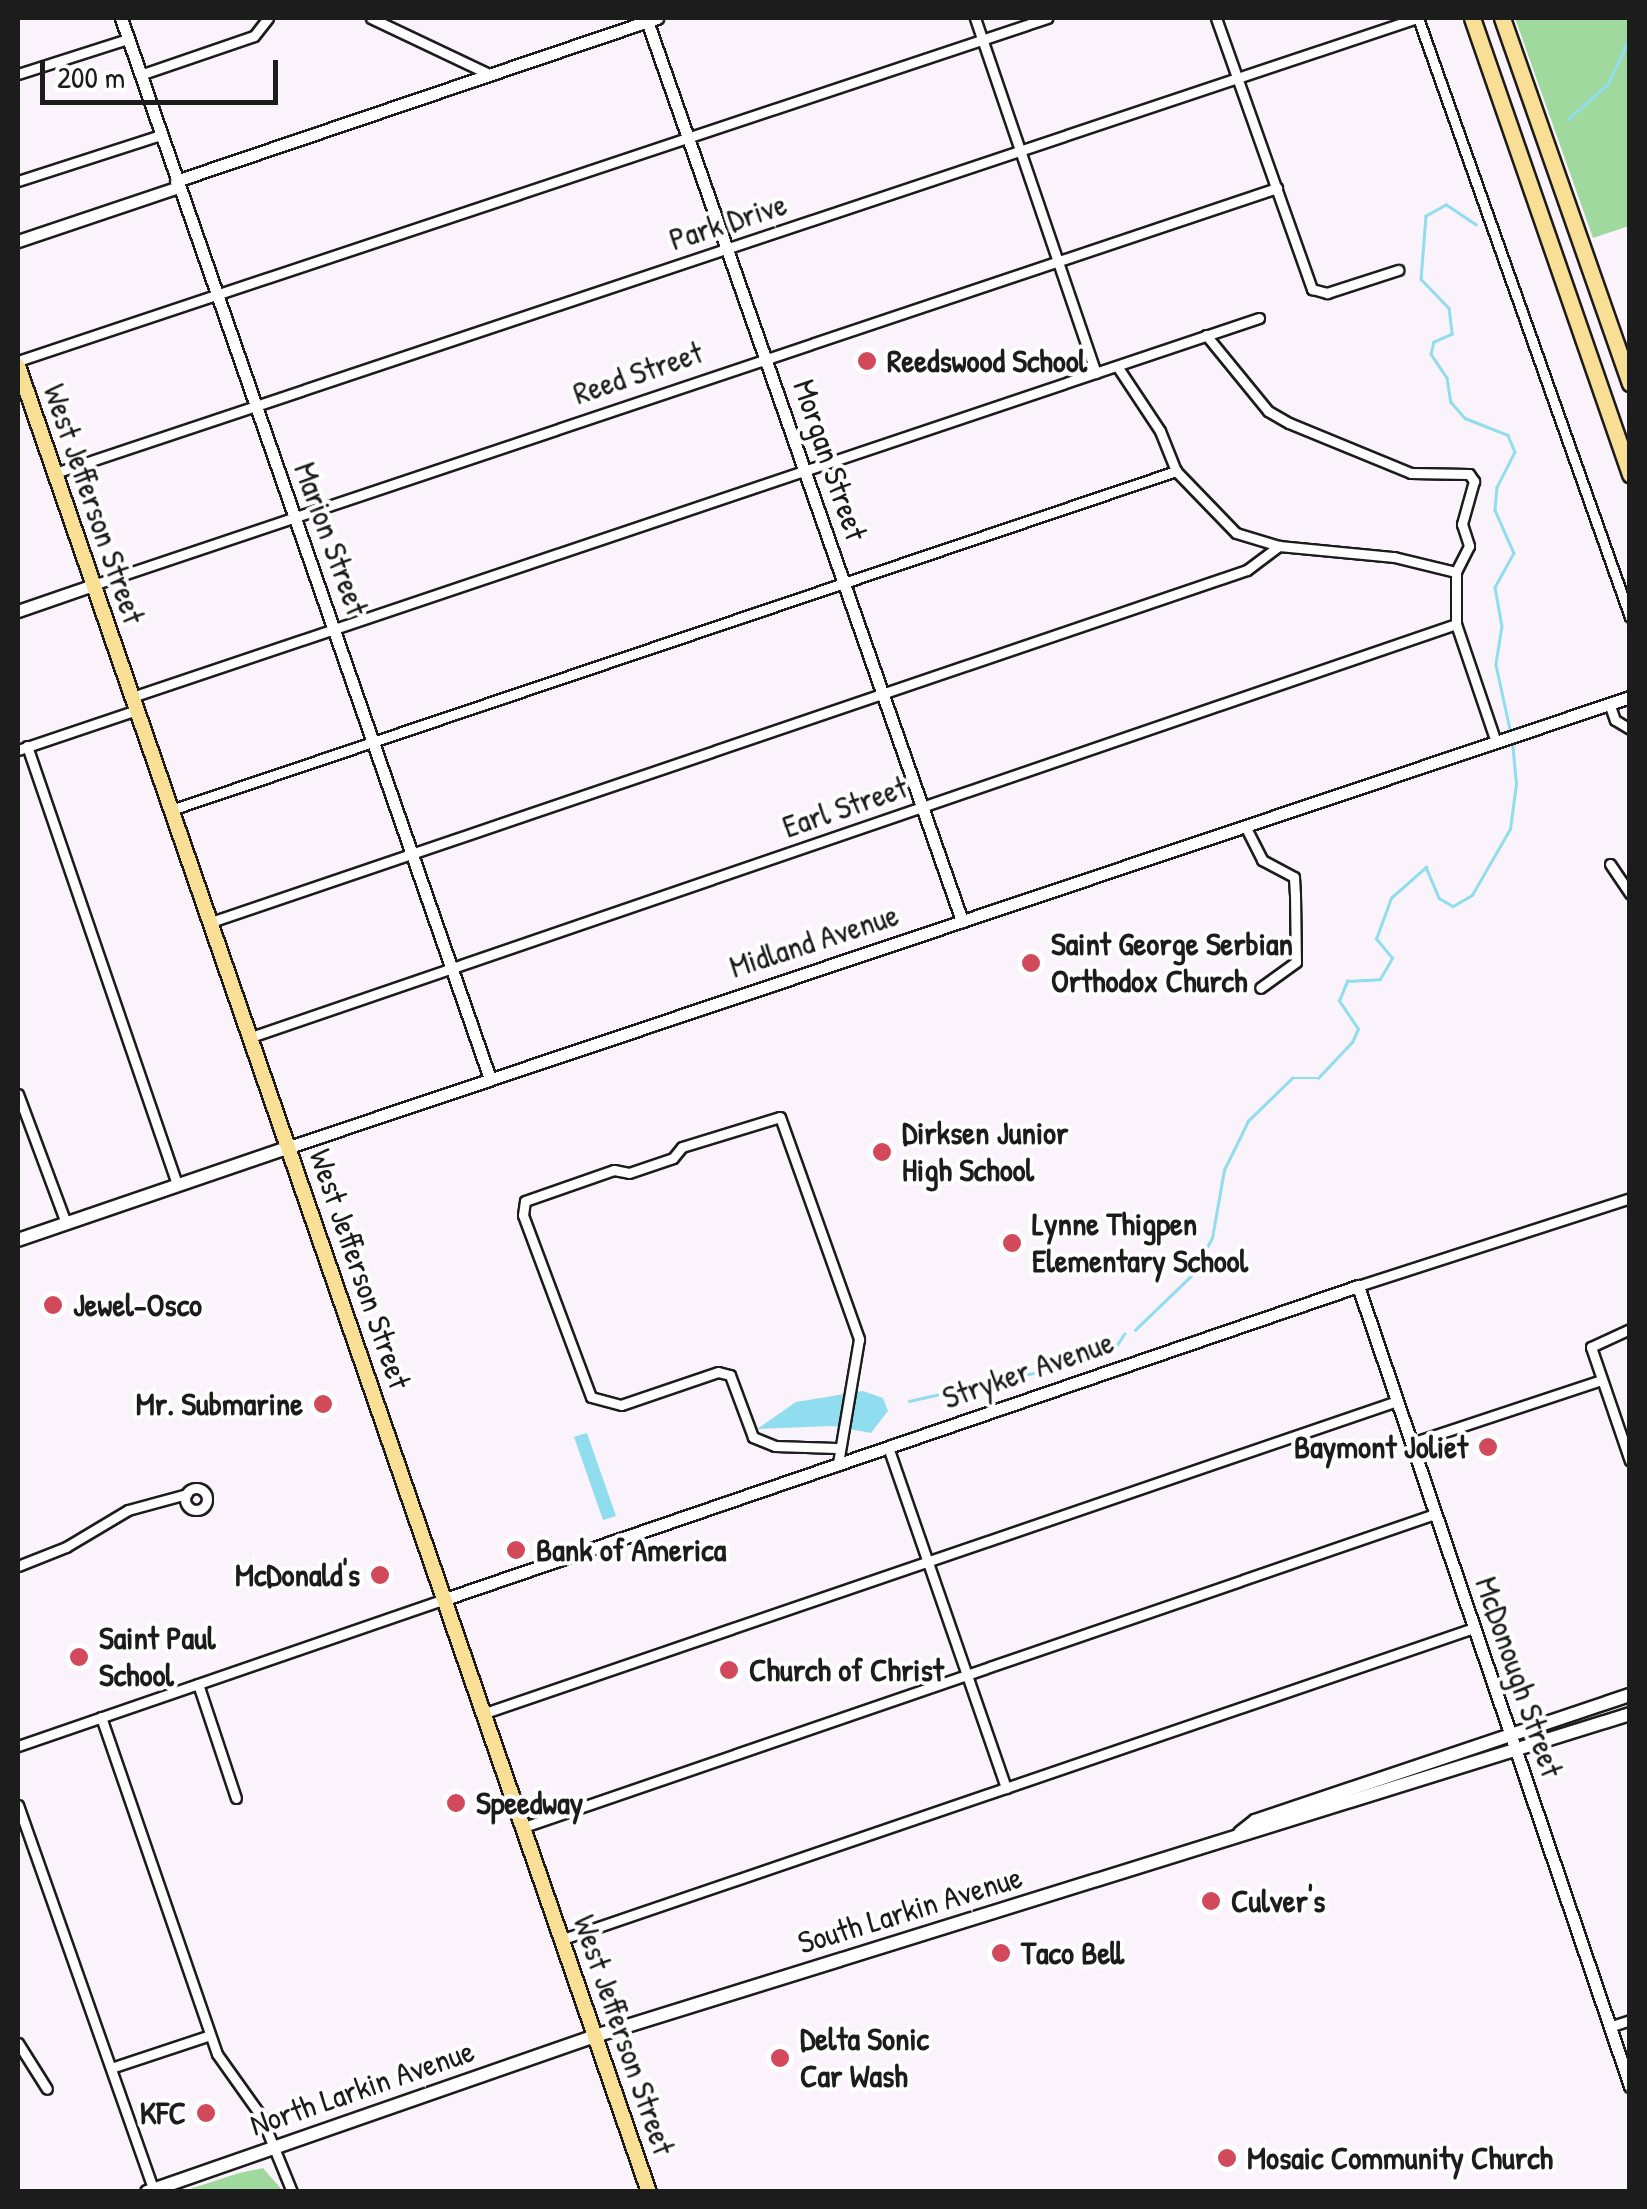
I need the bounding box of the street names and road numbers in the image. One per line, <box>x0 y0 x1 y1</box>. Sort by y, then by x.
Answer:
street label: Park Drive <box>664 185 792 259</box>
street label: Reed Street <box>568 333 708 413</box>
street label: Morgan Street <box>785 375 875 545</box>
street label: West Jefferson Street <box>35 379 153 629</box>
street label: Marion Street <box>286 457 376 621</box>
street label: Earl Street <box>778 768 912 846</box>
street label: Midland Avenue <box>725 896 903 986</box>
street label: West Jefferson Street <box>301 1144 419 1394</box>
street label: Stryker Avenue <box>937 1323 1119 1417</box>
street label: McDonough Street <box>1467 1572 1571 1782</box>
street label: South Larkin Avenue <box>793 1858 1027 1962</box>
street label: West Jefferson Street <box>565 1910 683 2160</box>
street label: North Larkin Avenue <box>245 2032 479 2144</box>

